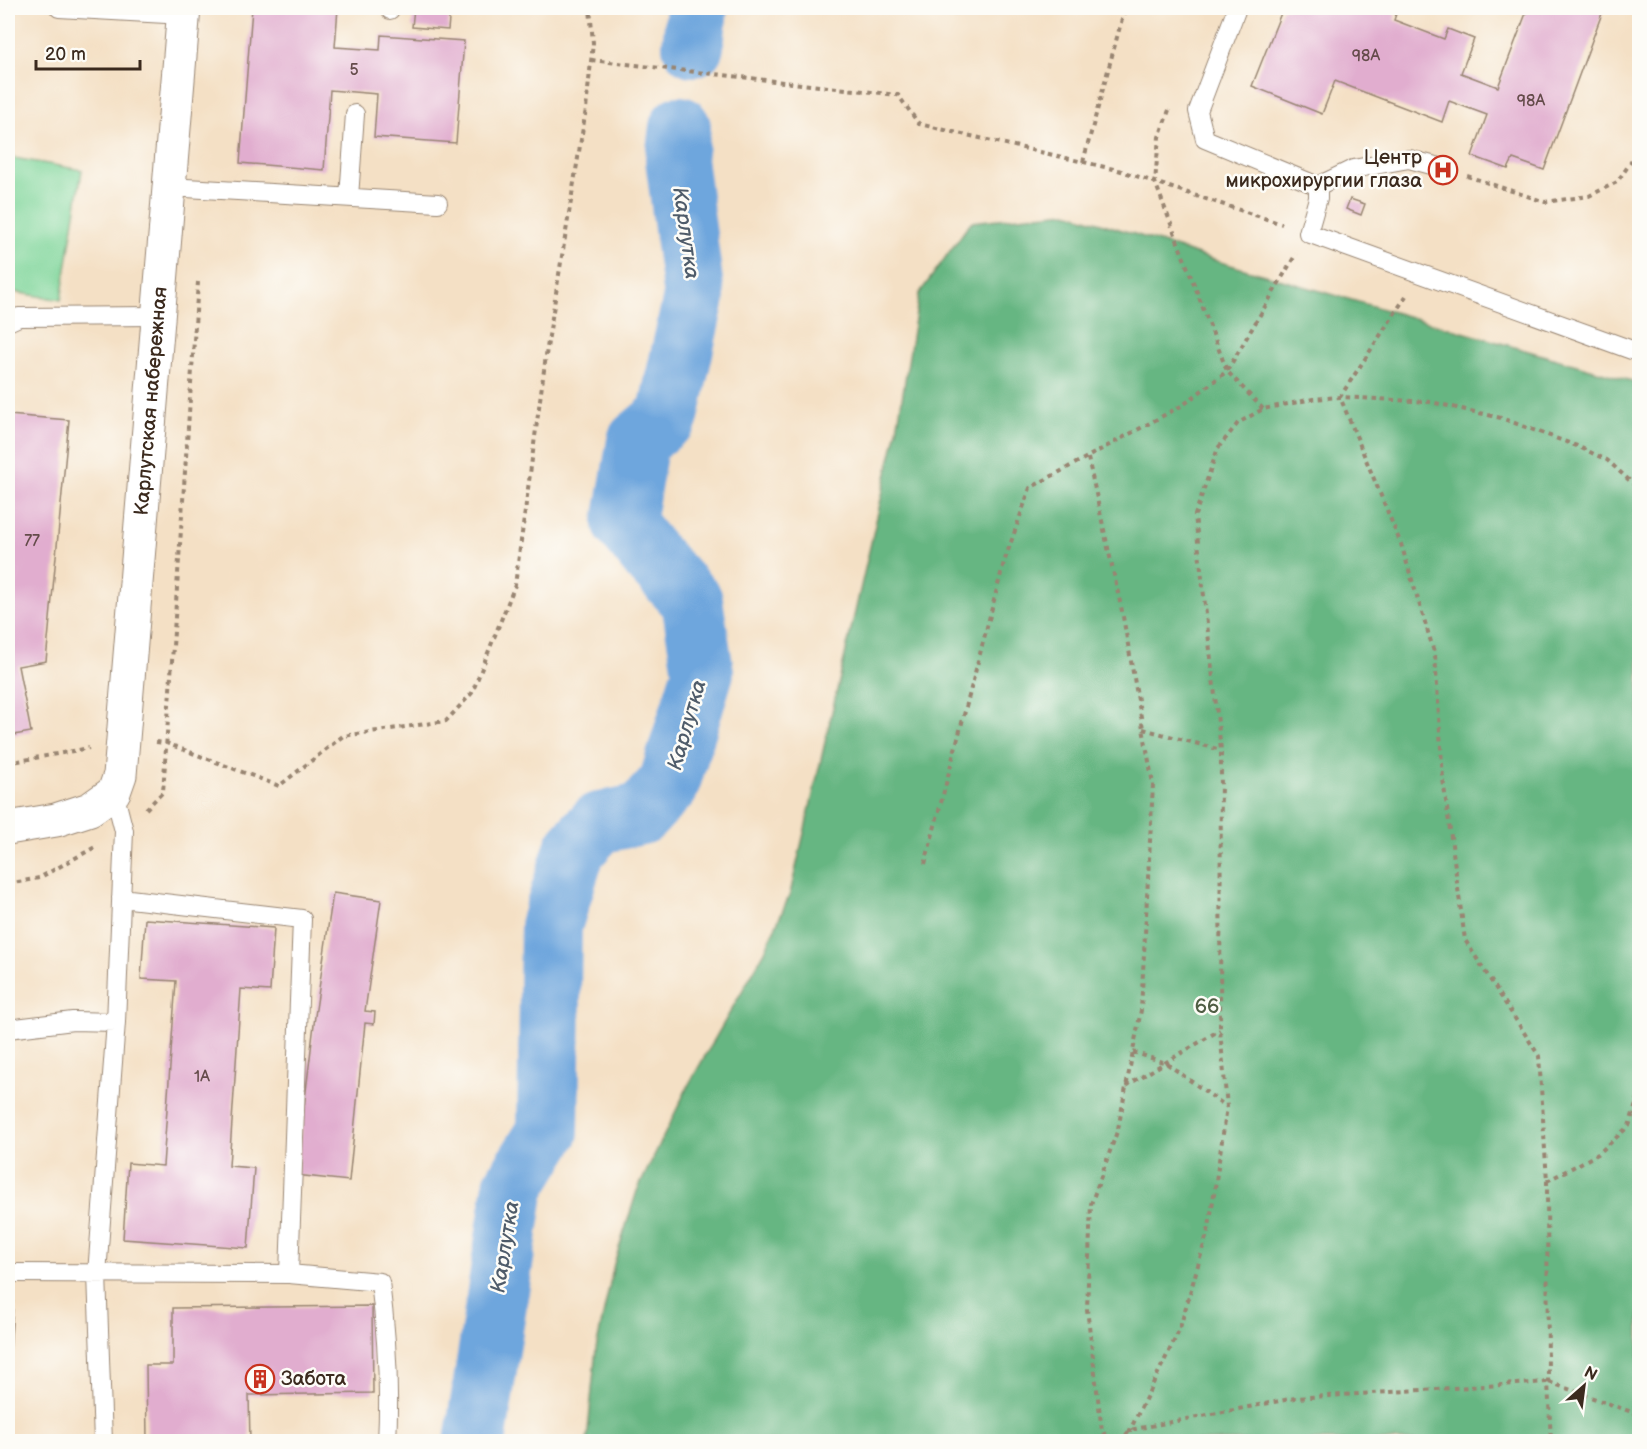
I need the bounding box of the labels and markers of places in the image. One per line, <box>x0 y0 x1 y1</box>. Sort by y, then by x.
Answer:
place label: Центр микрохирургии глаза <box>1226 146 1423 193</box>
hospital icon: Центр микрохирургии глаза <box>1427 154 1459 186</box>
building icon: Забота <box>244 1363 276 1395</box>
place label: Забота <box>281 1367 346 1391</box>

